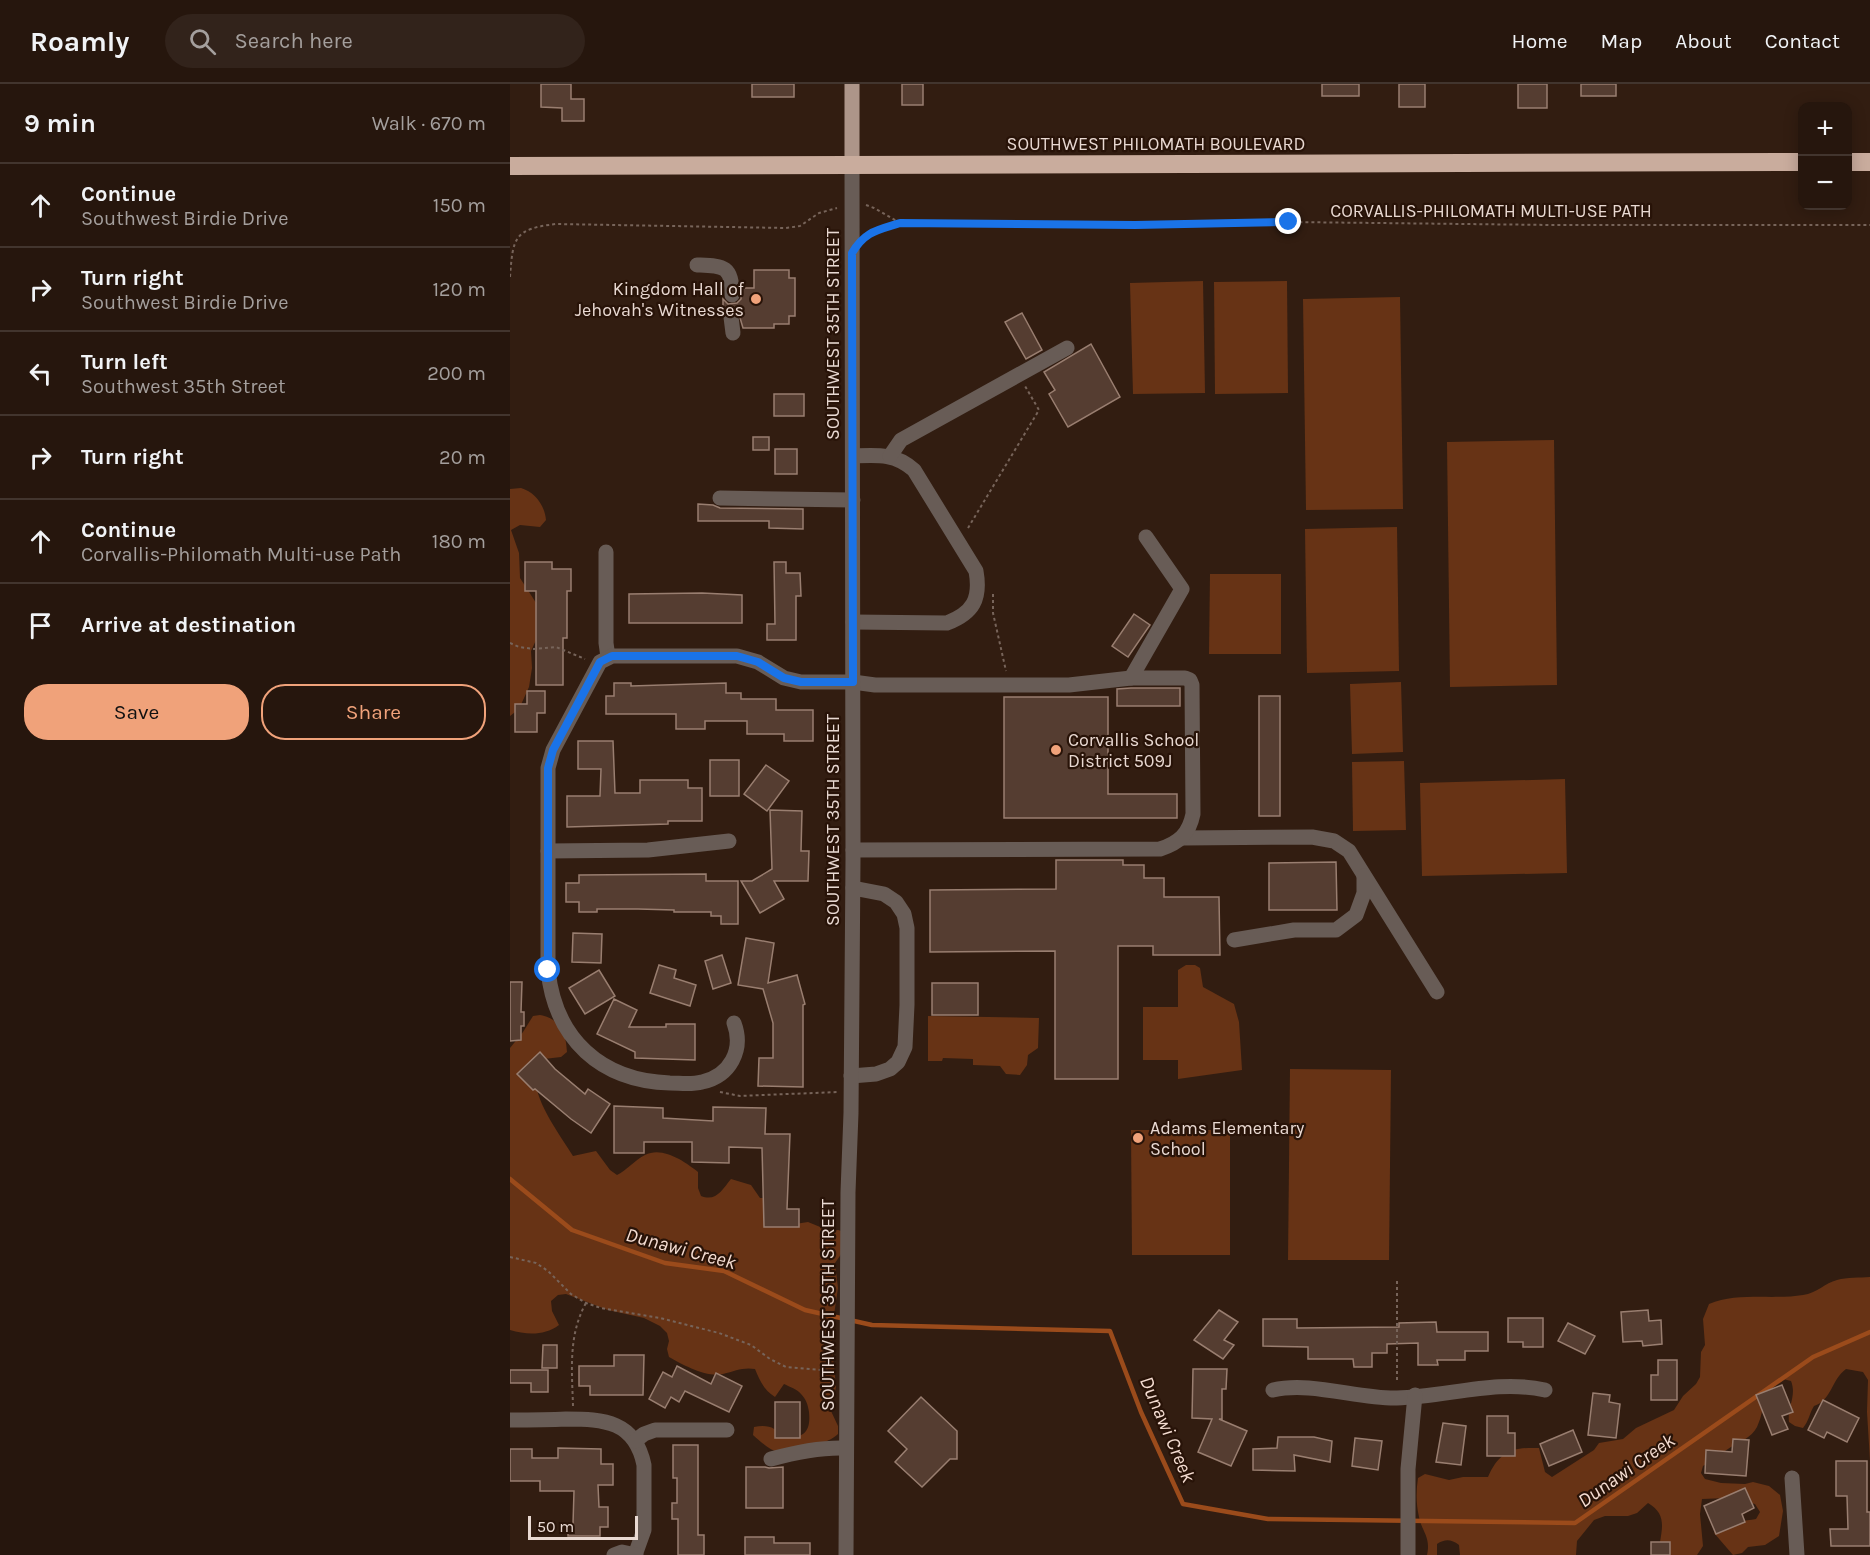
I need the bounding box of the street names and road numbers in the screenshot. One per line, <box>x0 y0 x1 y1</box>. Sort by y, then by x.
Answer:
street label: SOUTHWEST PHILOMATH BOULEVARD <box>1007 133 1305 155</box>
street label: CORVALLIS-PHILOMATH MULTI-USE PATH <box>1330 200 1652 222</box>
street label: SOUTHWEST 35TH STREET <box>822 228 844 440</box>
street label: SOUTHWEST 35TH STREET <box>822 714 844 926</box>
street label: SOUTHWEST 35TH STREET <box>817 1199 839 1411</box>

